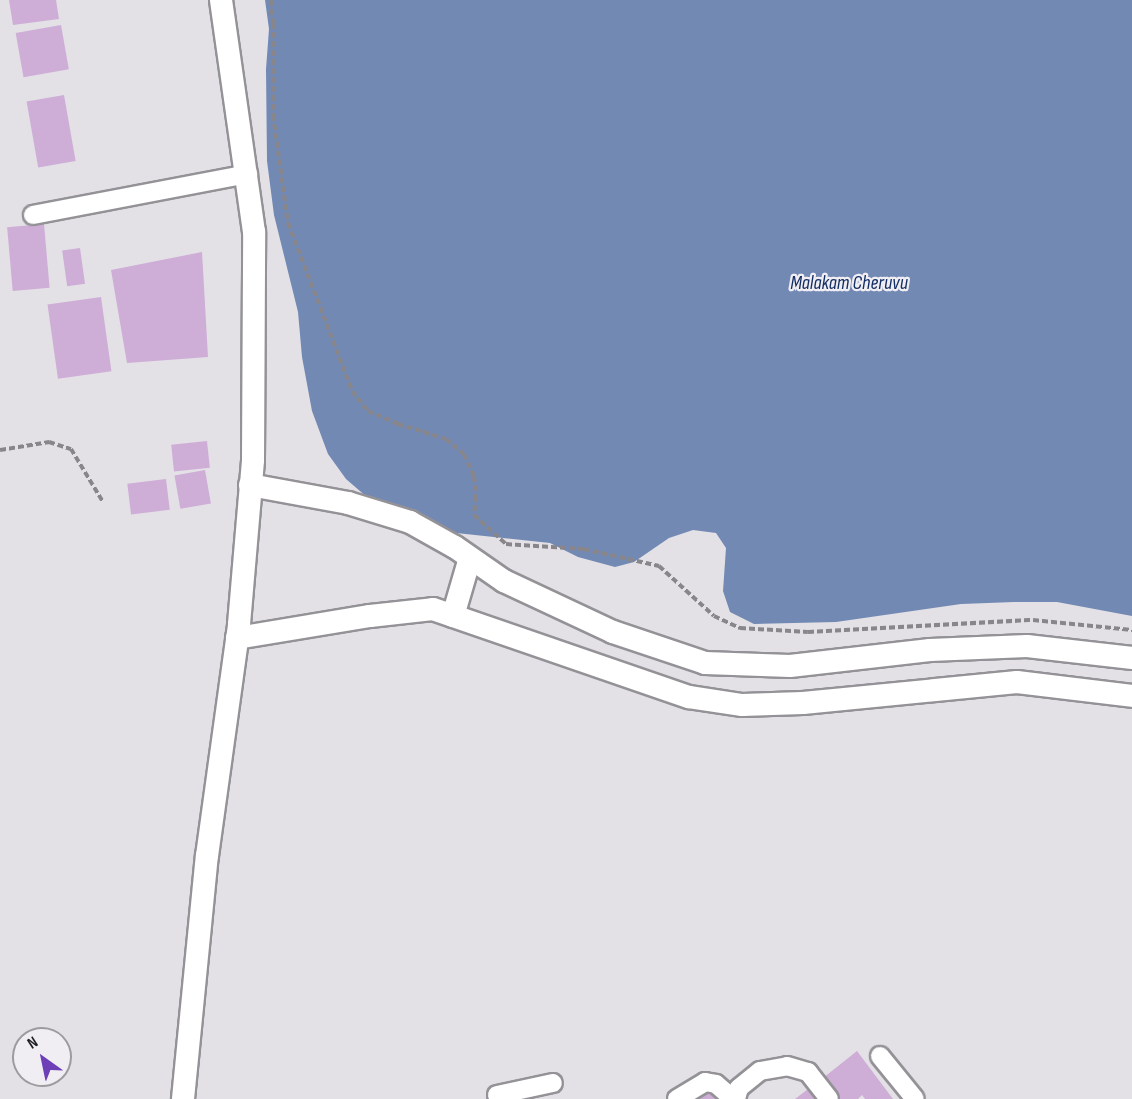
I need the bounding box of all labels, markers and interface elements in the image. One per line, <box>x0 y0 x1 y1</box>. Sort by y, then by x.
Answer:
water label: Malakam Cheruvu <box>790 271 908 295</box>
north arrow <box>12 1027 72 1087</box>
text: N <box>24 1033 42 1053</box>

